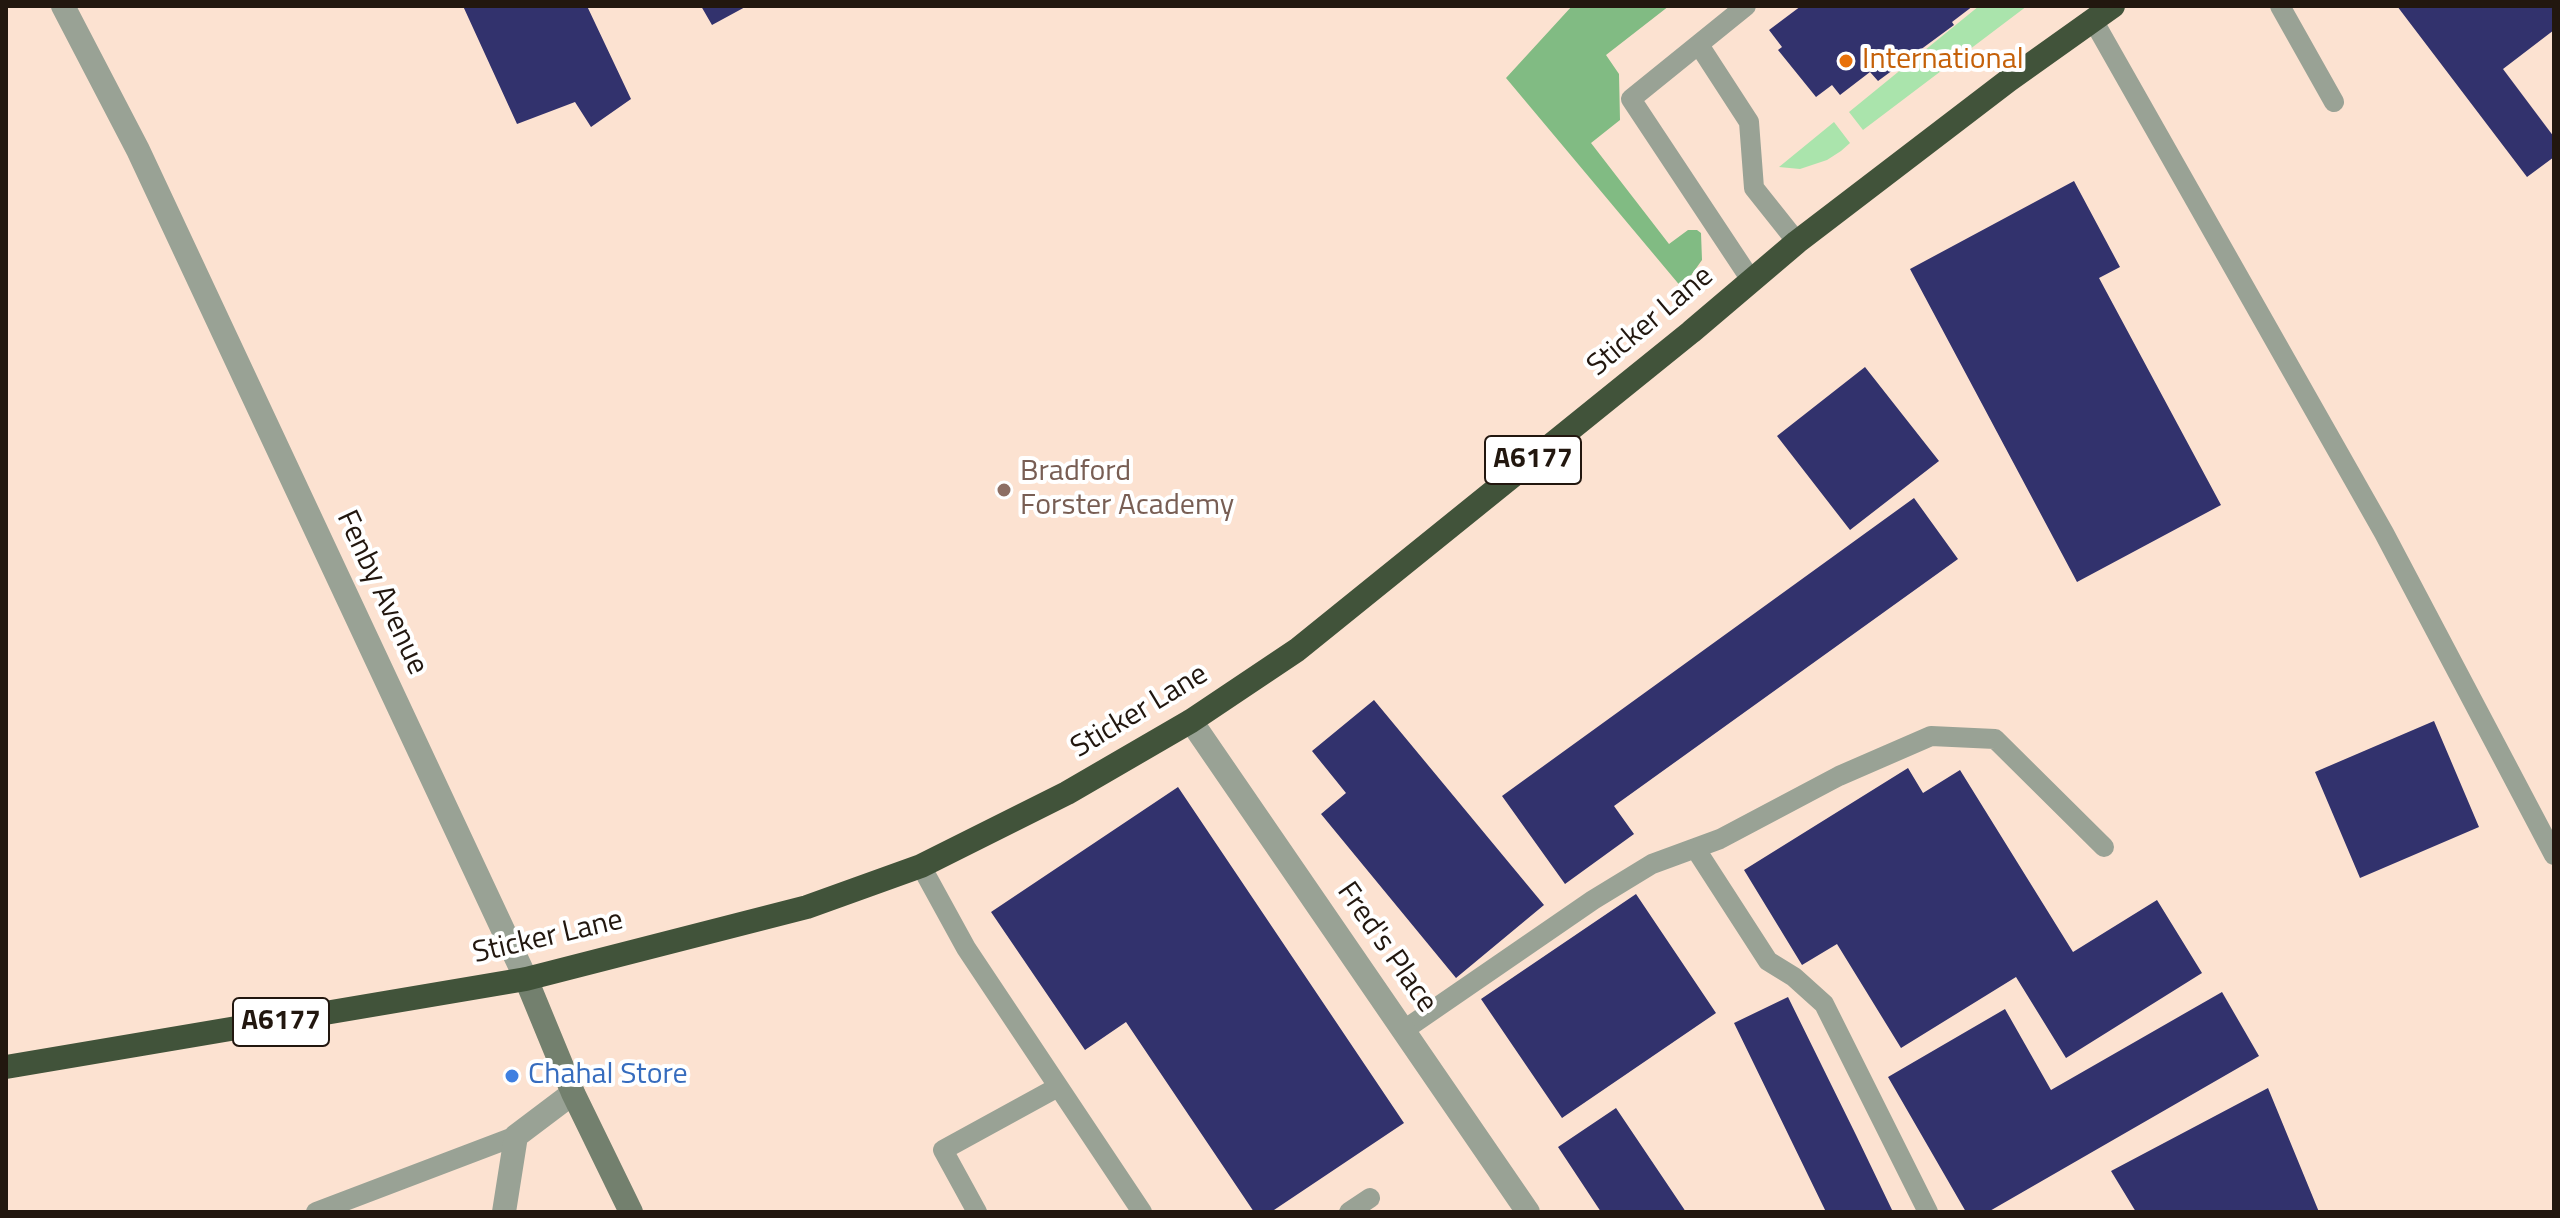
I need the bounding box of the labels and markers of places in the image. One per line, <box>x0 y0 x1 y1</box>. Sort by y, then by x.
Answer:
place label: International <box>1862 43 2024 79</box>
marker: International <box>1837 52 1855 70</box>
place label: Bradford Forster Academy <box>1020 455 1234 526</box>
marker: Bradford Forster Academy <box>995 481 1013 499</box>
place label: Chahal Store <box>528 1058 688 1094</box>
marker: Chahal Store <box>503 1067 521 1085</box>

